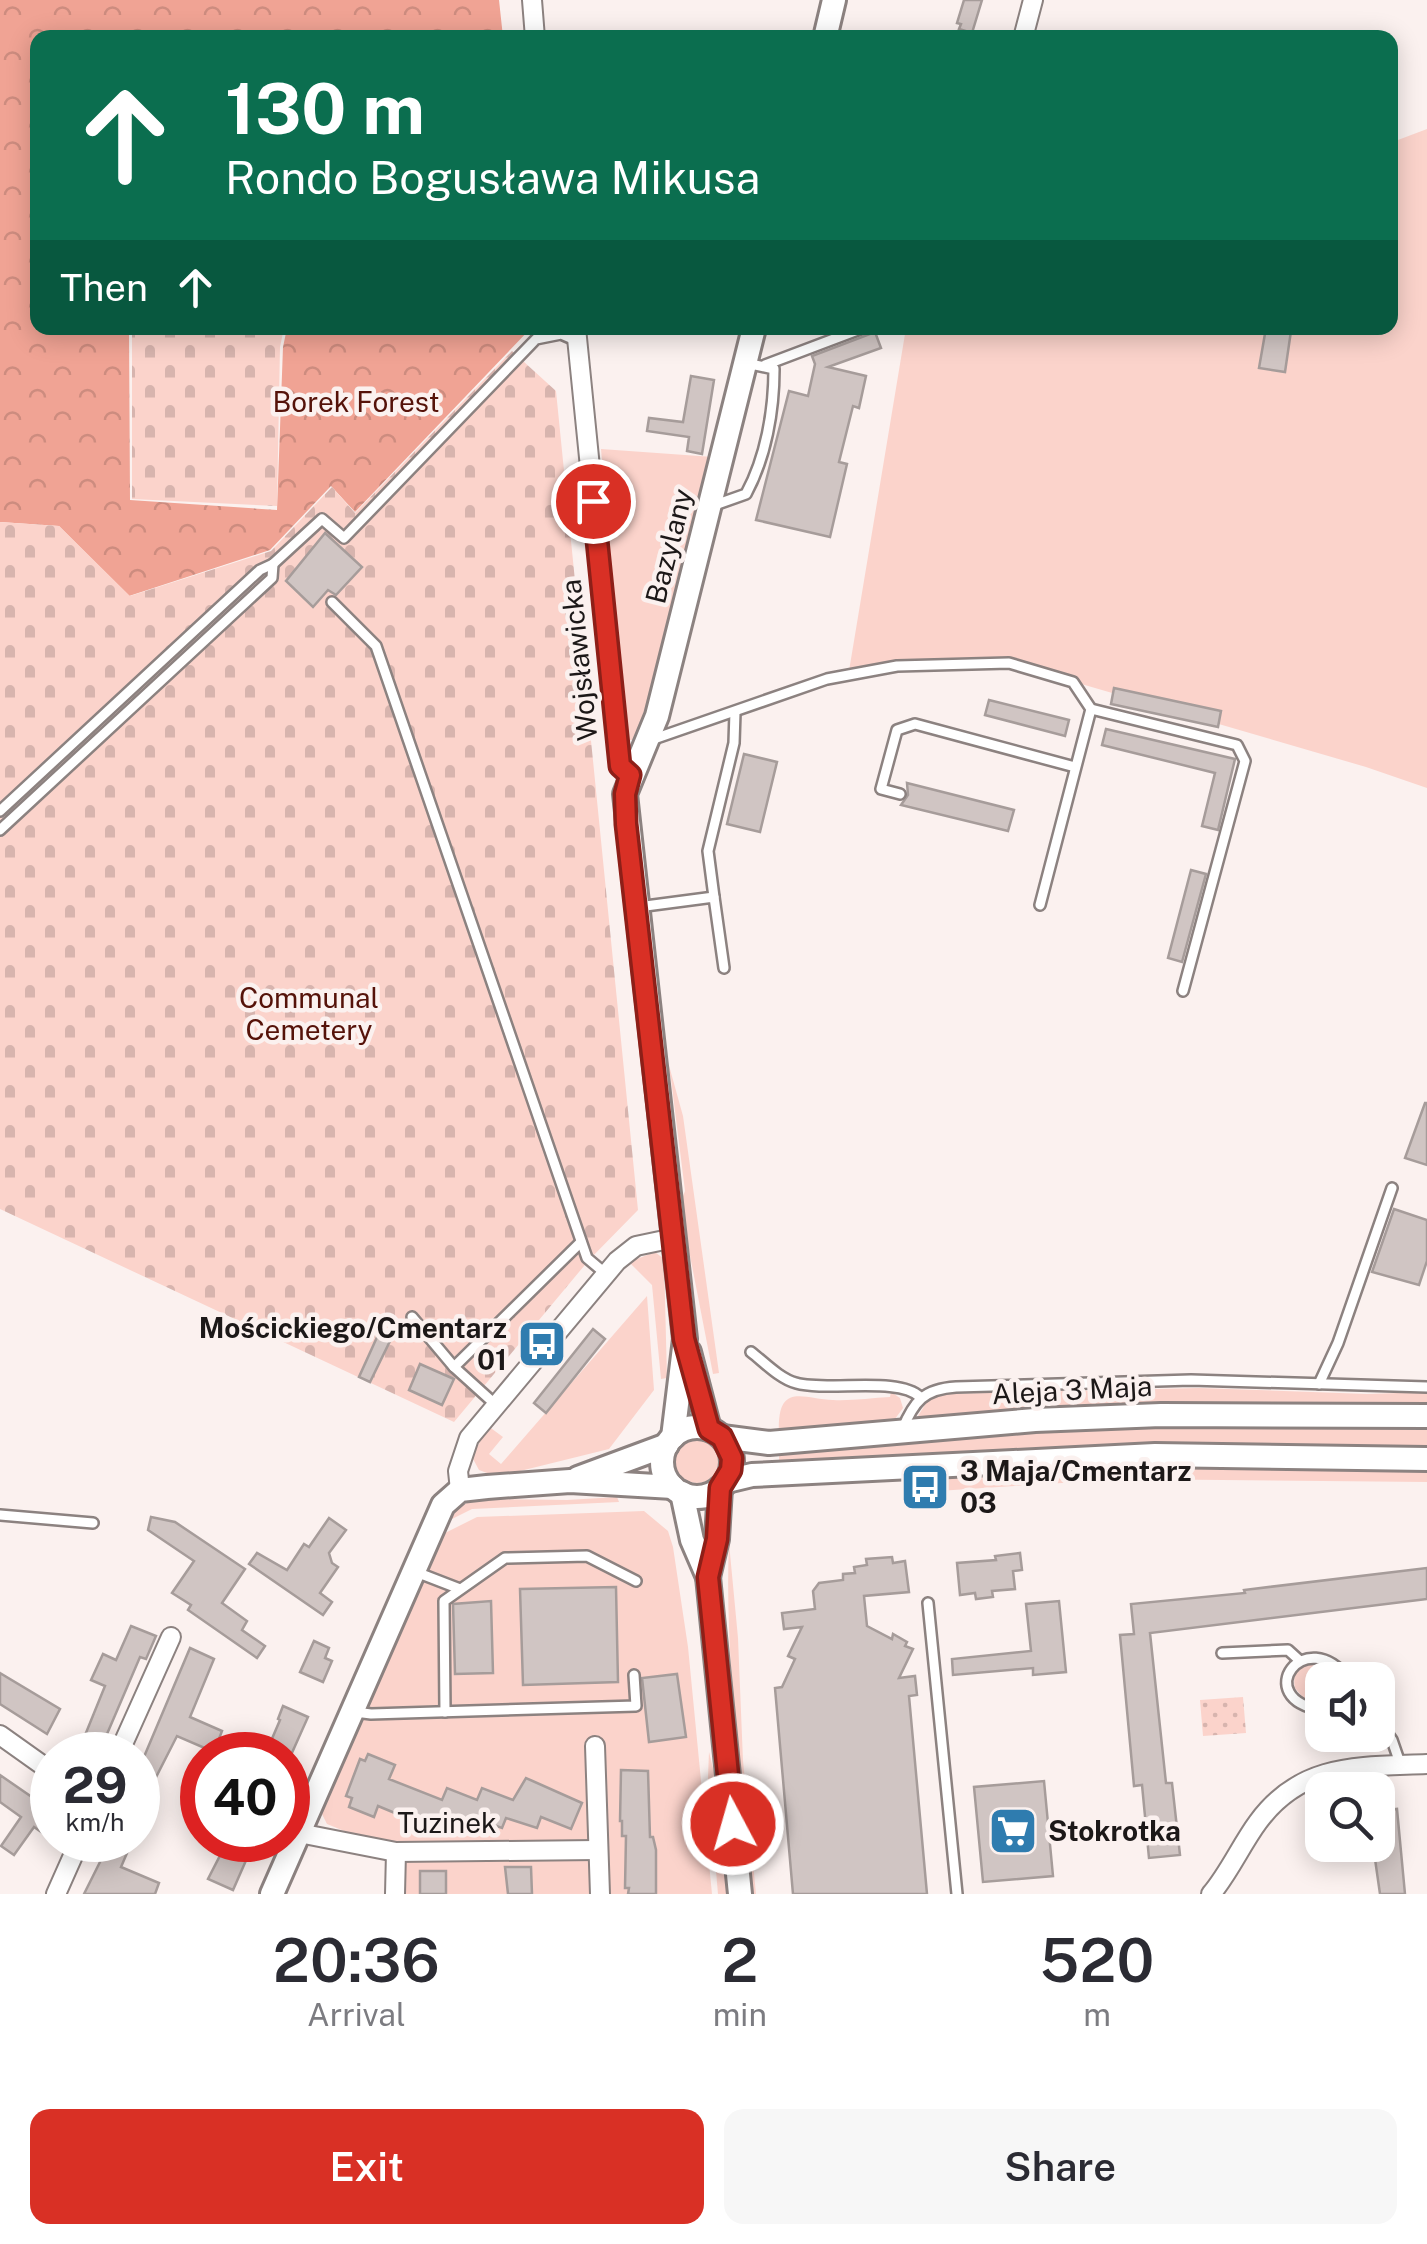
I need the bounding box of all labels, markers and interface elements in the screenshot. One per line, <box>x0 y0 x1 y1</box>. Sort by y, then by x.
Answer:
text: 130 m <box>225 67 425 150</box>
icon: ahead <box>60 70 190 200</box>
text: Rondo Bogusława Mikusa <box>225 151 761 204</box>
icon: ahead <box>168 260 223 315</box>
text: Then <box>60 265 148 310</box>
park label: Borek Forest <box>272 385 440 418</box>
pin <box>551 459 636 544</box>
icon: arrive <box>566 474 621 529</box>
street label: Bazylany <box>638 485 699 607</box>
street label: Wojsławicka <box>554 578 603 742</box>
park label: Communal Cemetery <box>239 981 379 1046</box>
place label: Mościckiego/Cmentarz 01 <box>199 1311 507 1376</box>
bus stop icon: Mościckiego/Cmentarz 01 <box>516 1318 568 1370</box>
street label: Aleja 3 Maja <box>991 1369 1153 1410</box>
place label: 3 Maja/Cmentarz 03 <box>960 1454 1192 1519</box>
bus stop icon: 3 Maja/Cmentarz 03 <box>899 1461 951 1513</box>
map controls <box>1305 1662 1395 1862</box>
button: sound <box>1305 1662 1395 1752</box>
speed limit sign: 40 <box>180 1732 310 1862</box>
text: 29 <box>63 1755 127 1814</box>
position arrow <box>681 1772 785 1876</box>
button: search <box>1305 1772 1395 1862</box>
supermarket icon: Stokrotka <box>987 1805 1039 1857</box>
street label: Tuzinek <box>397 1806 497 1839</box>
text: km/h <box>66 1807 124 1837</box>
place label: Stokrotka <box>1048 1814 1181 1847</box>
text: 20:36 <box>273 1925 440 1996</box>
text: 2 <box>721 1925 758 1996</box>
text: 520 <box>1040 1925 1154 1996</box>
text: Arrival <box>307 1996 406 2033</box>
text: min <box>713 1996 767 2033</box>
text: m <box>1083 1996 1111 2033</box>
button: Exit <box>30 2109 704 2224</box>
button: Share <box>724 2109 1397 2224</box>

